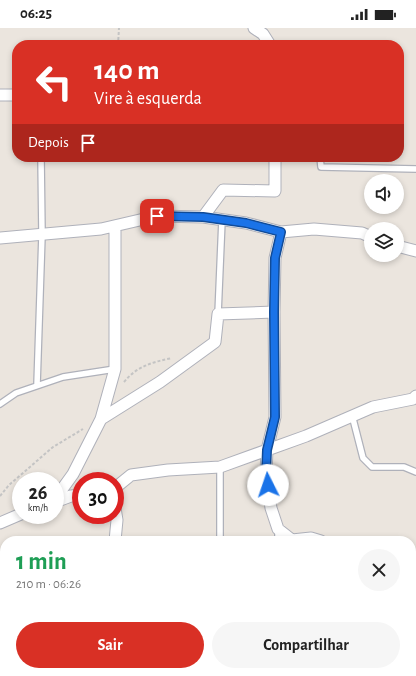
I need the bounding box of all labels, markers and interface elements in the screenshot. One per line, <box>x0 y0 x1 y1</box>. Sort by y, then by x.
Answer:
text: 06:25 <box>20 6 52 21</box>
icon: left <box>28 56 80 108</box>
text: 140 m <box>94 57 160 85</box>
text: Vire à esquerda <box>94 90 202 108</box>
icon: arrive <box>77 132 99 154</box>
text: Depois <box>28 135 69 150</box>
map controls <box>364 174 404 262</box>
button: sound <box>364 174 404 214</box>
pin <box>140 199 174 233</box>
icon: arrive <box>146 205 168 227</box>
button: layers <box>364 222 404 262</box>
position arrow <box>247 464 289 506</box>
speed limit sign: 30 <box>72 472 124 524</box>
text: 26 <box>28 483 48 503</box>
text: km/h <box>28 503 48 513</box>
button: close <box>358 549 400 591</box>
text: 1 min <box>16 550 67 574</box>
text: 210 m · 06:26 <box>16 578 81 591</box>
button: Sair <box>16 622 204 668</box>
button: Compartilhar <box>212 622 400 668</box>

